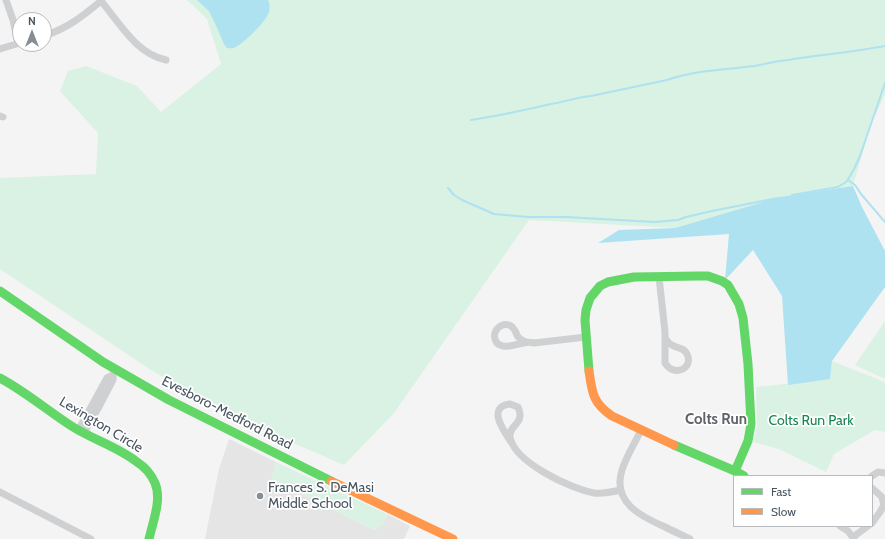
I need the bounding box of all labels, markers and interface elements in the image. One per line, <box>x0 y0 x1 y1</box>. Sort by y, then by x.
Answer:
north arrow <box>12 12 52 52</box>
text: N <box>28 14 36 28</box>
street label: Evesboro-Medford Road <box>159 373 295 453</box>
street label: Lexington Circle <box>56 393 146 457</box>
district label: Colts Run <box>685 411 747 429</box>
park label: Colts Run Park <box>769 413 853 429</box>
legend <box>733 475 873 527</box>
place label: Frances S. DeMasi Middle School <box>268 480 374 512</box>
text: Fast <box>771 484 791 499</box>
marker: Frances S. DeMasi Middle School <box>255 491 265 501</box>
text: Slow <box>771 504 796 519</box>

